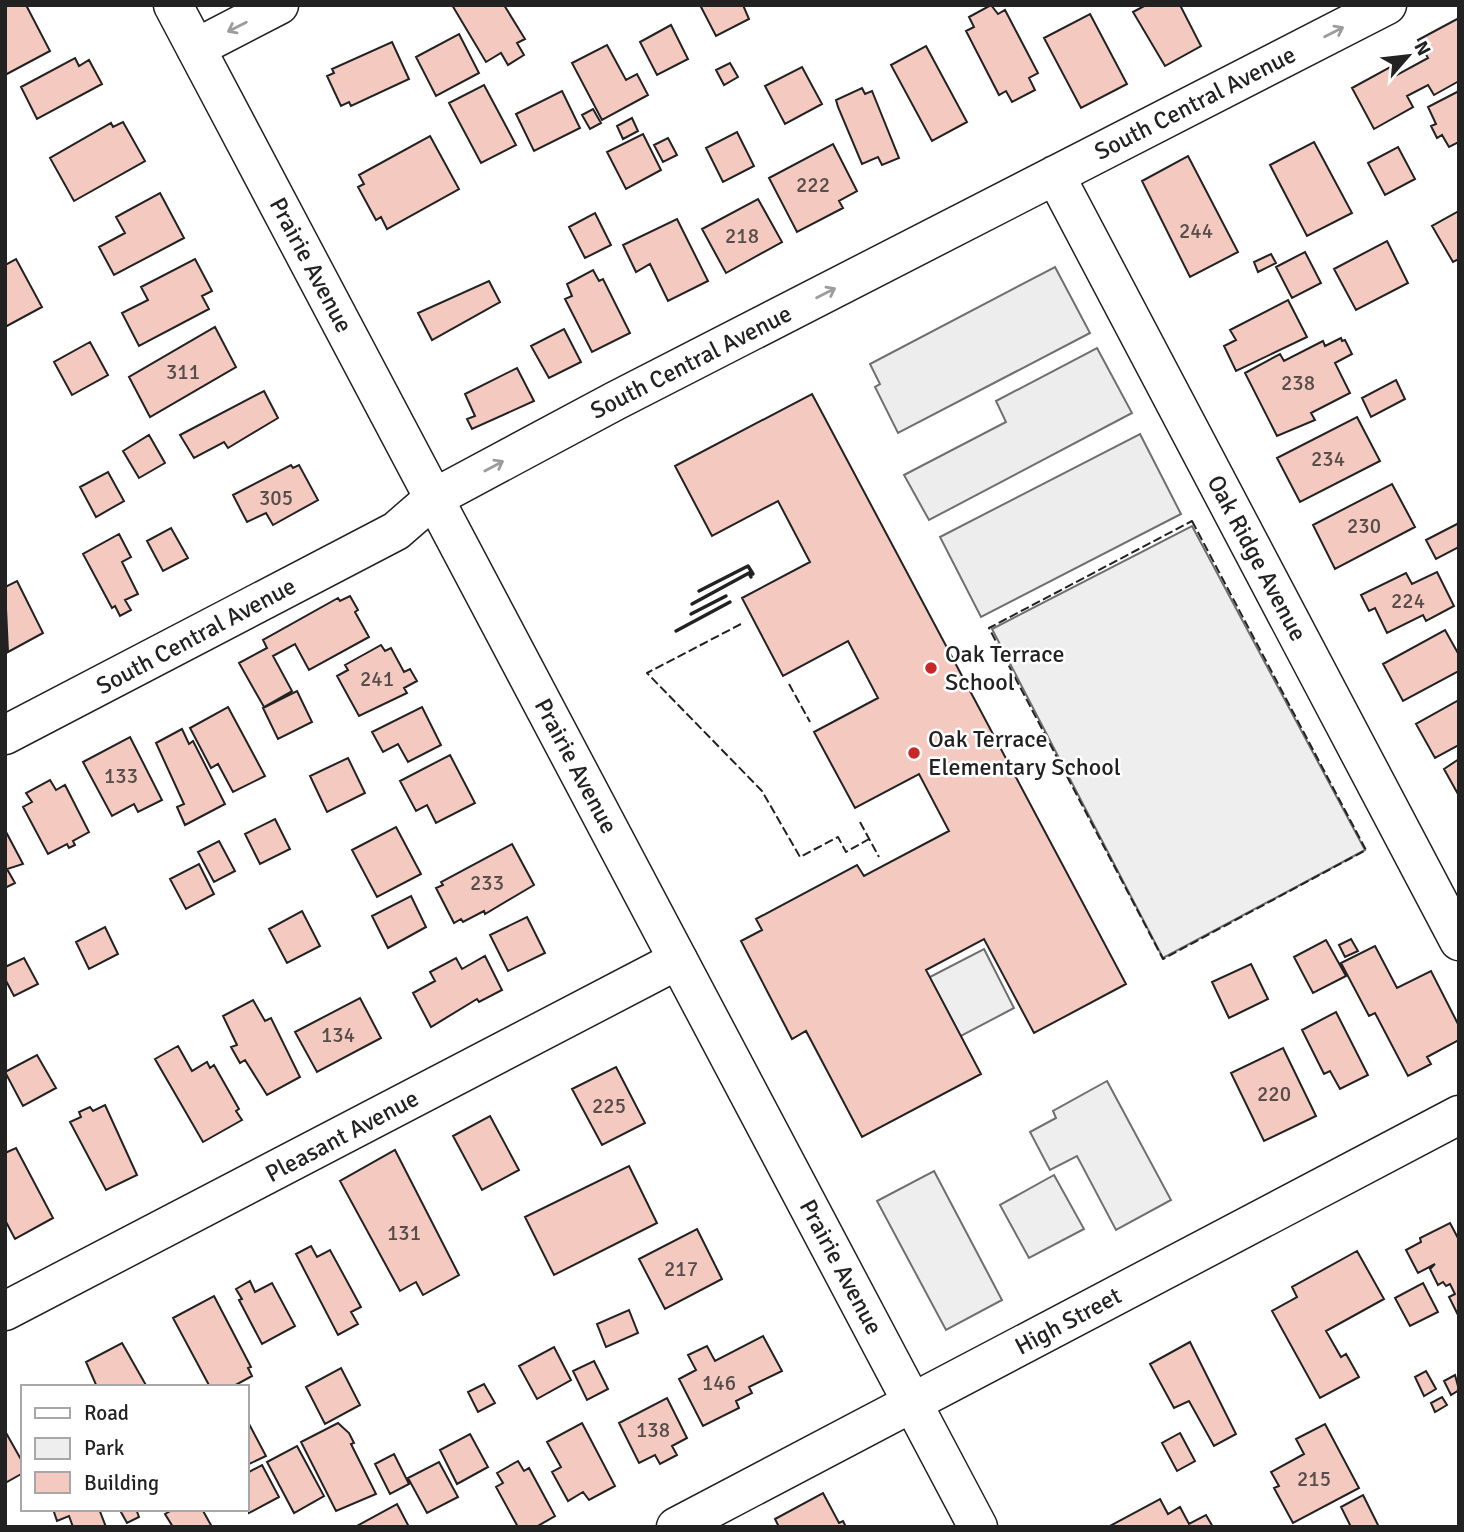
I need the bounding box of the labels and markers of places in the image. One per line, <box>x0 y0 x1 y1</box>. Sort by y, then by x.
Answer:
place label: Oak Terrace School <box>945 639 1065 697</box>
marker: Oak Terrace School <box>923 660 939 676</box>
place label: Oak Terrace Elementary School <box>928 724 1121 782</box>
marker: Oak Terrace Elementary School <box>906 745 922 761</box>

